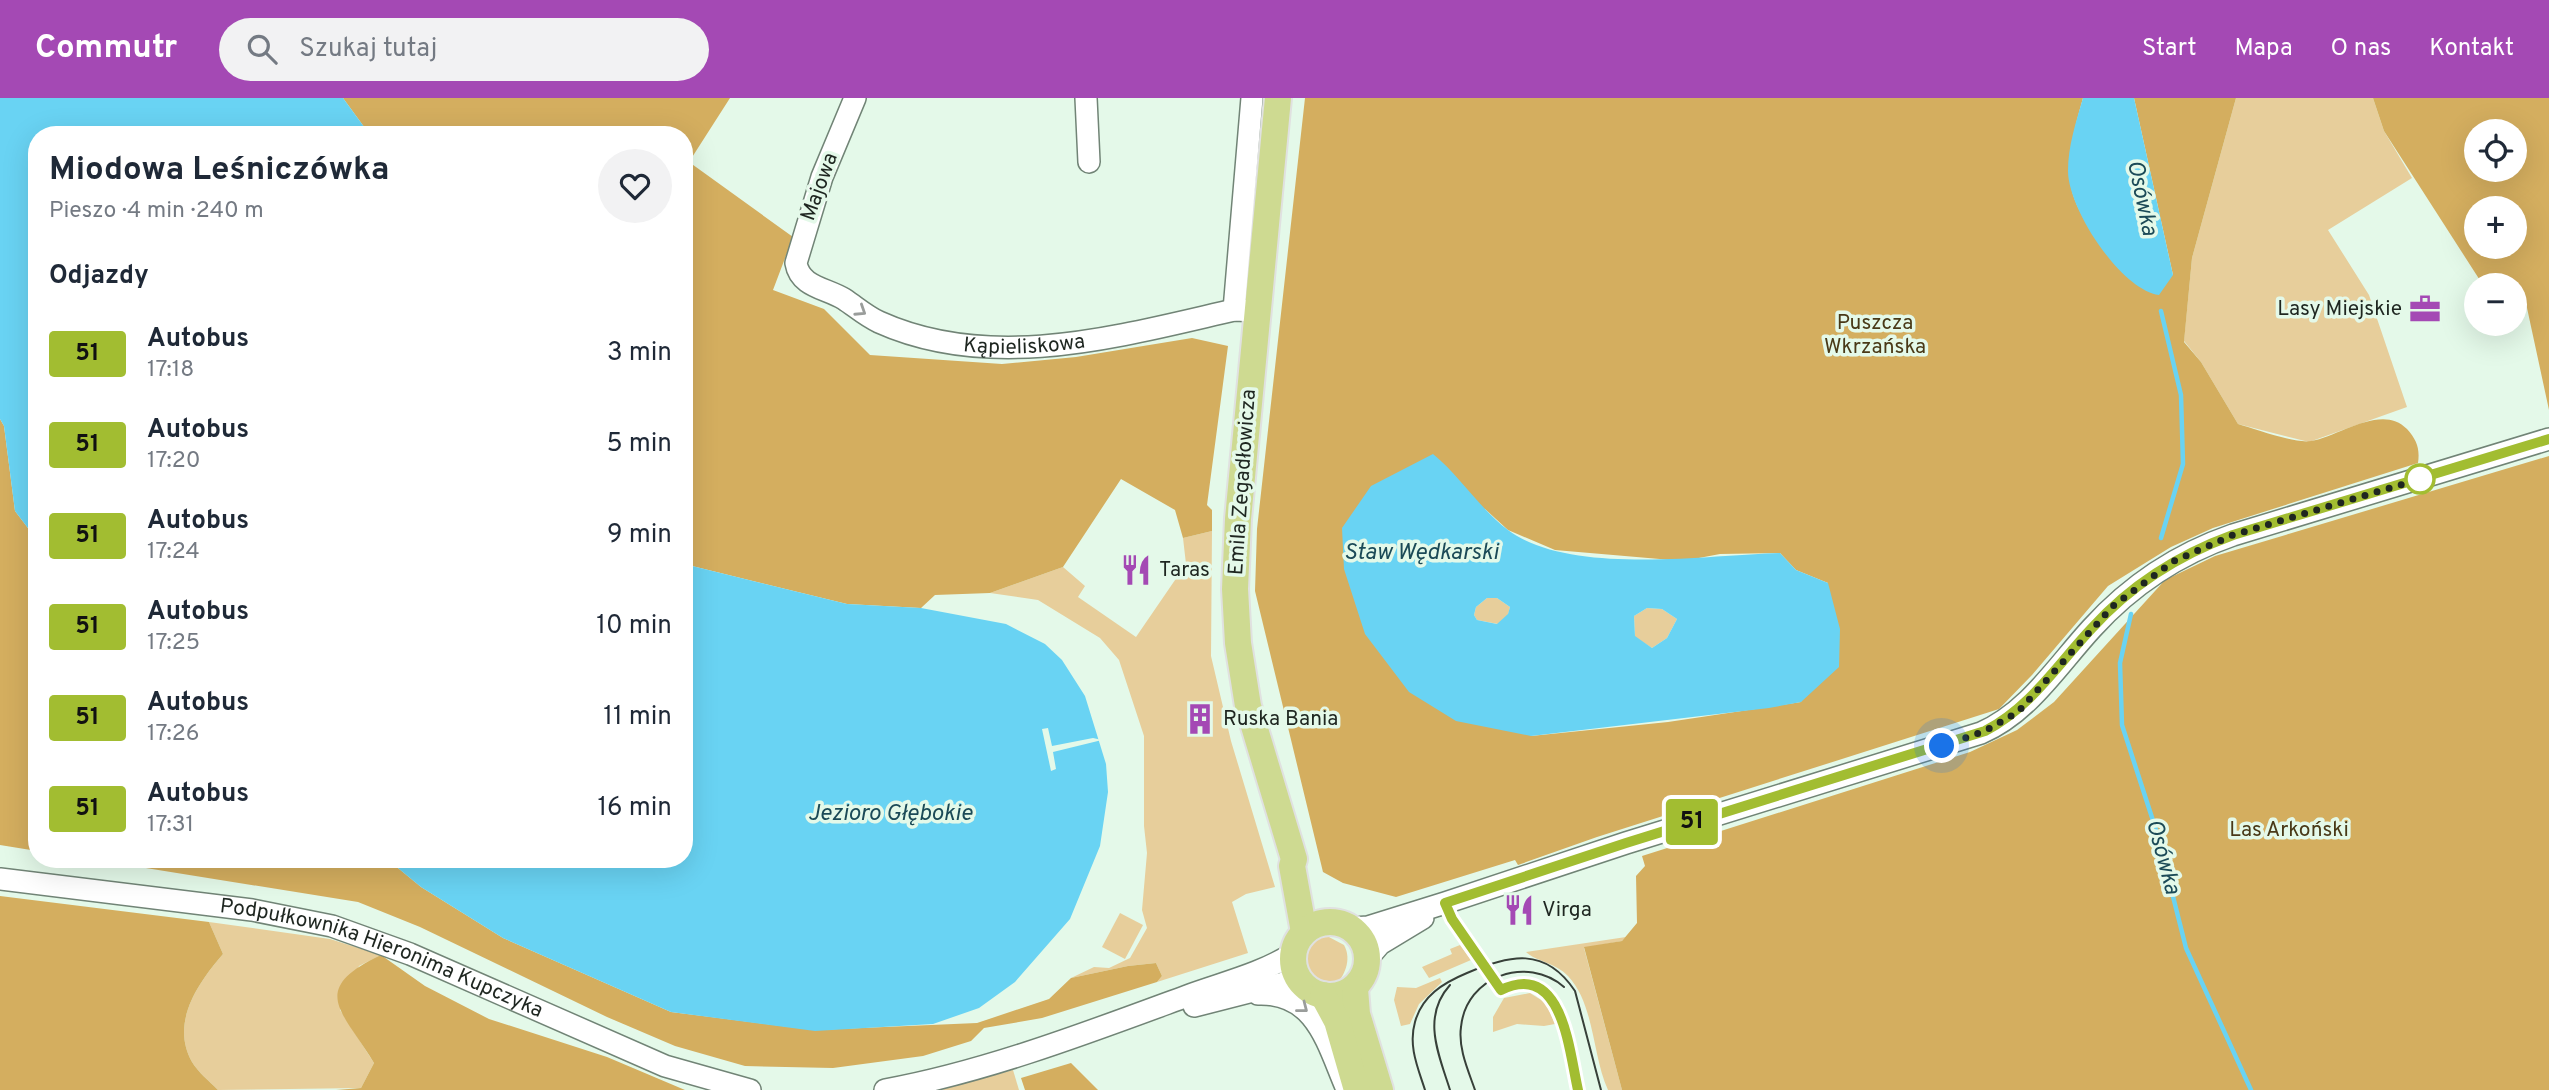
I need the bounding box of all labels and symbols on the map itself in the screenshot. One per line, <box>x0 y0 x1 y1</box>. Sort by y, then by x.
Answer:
street label: Majowa <box>795 149 845 225</box>
water label: Osówka <box>2119 158 2163 239</box>
office icon: Lasy Miejskie <box>2408 292 2442 326</box>
place label: Lasy Miejskie <box>2277 296 2402 323</box>
one-way arrow <box>854 303 867 316</box>
park label: Puszcza Wkrzańska <box>1824 310 1926 361</box>
street label: Kąpieliskowa <box>962 328 1087 361</box>
street label: Emila Zegadłowicza <box>1223 388 1263 576</box>
unlabelled marker <box>2405 464 2435 494</box>
water label: Staw Wędkarski <box>1344 539 1500 568</box>
restaurant icon: Taras <box>1119 553 1153 587</box>
place label: Taras <box>1159 557 1210 584</box>
building icon: Ruska Bania <box>1183 702 1217 736</box>
place label: Ruska Bania <box>1223 706 1338 733</box>
your location <box>1924 728 1959 763</box>
line badge: 51 <box>1660 799 1724 845</box>
water label: Jezioro Głębokie <box>808 800 973 829</box>
water label: Osówka <box>2138 816 2186 898</box>
park label: Las Arkoński <box>2229 817 2349 844</box>
street label: Podpułkownika Hieronima Kupczyka <box>218 893 547 1024</box>
restaurant icon: Virga <box>1502 893 1536 927</box>
place label: Virga <box>1542 897 1592 924</box>
one-way arrow <box>1295 1000 1307 1013</box>

